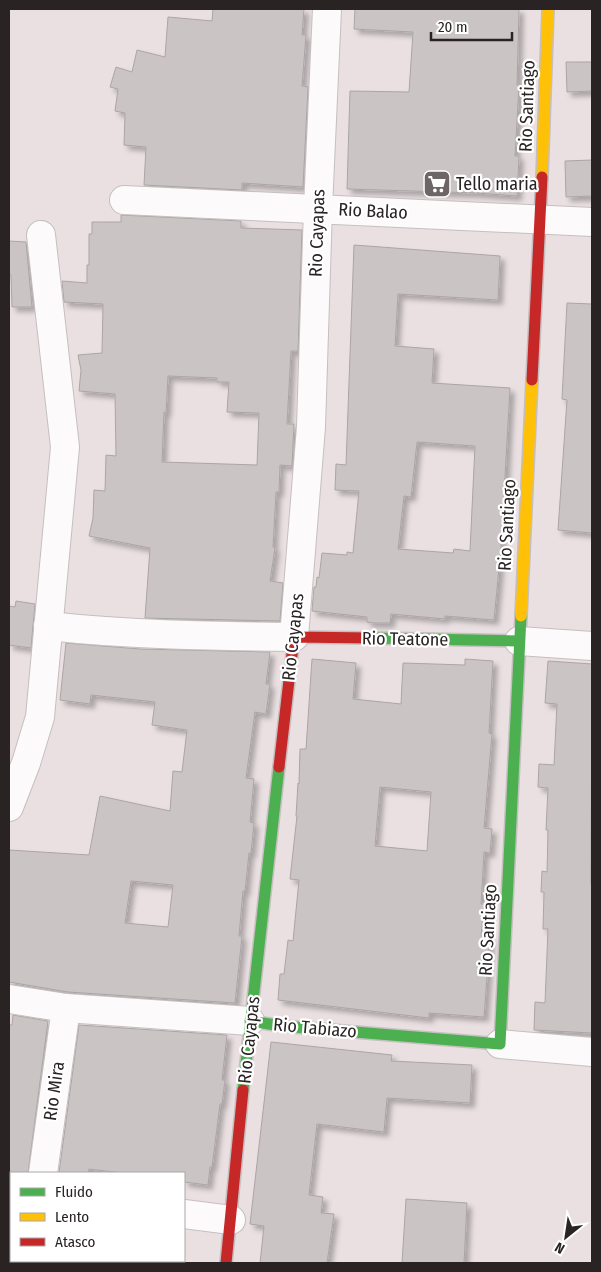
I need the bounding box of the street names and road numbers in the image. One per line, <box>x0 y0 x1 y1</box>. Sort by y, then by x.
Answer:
street label: Rio Santiago <box>514 60 540 152</box>
street label: Rio Cayapas <box>304 188 330 277</box>
street label: Rio Balao <box>338 198 408 224</box>
street label: Rio Santiago <box>494 478 520 572</box>
street label: Rio Cayapas <box>277 592 309 682</box>
street label: Rio Teatone <box>362 627 448 651</box>
street label: Rio Santiago <box>475 883 501 977</box>
street label: Rio Cayapas <box>233 995 265 1085</box>
street label: Rio Tabiazo <box>272 1013 358 1043</box>
street label: Rio Mira <box>39 1060 69 1122</box>

